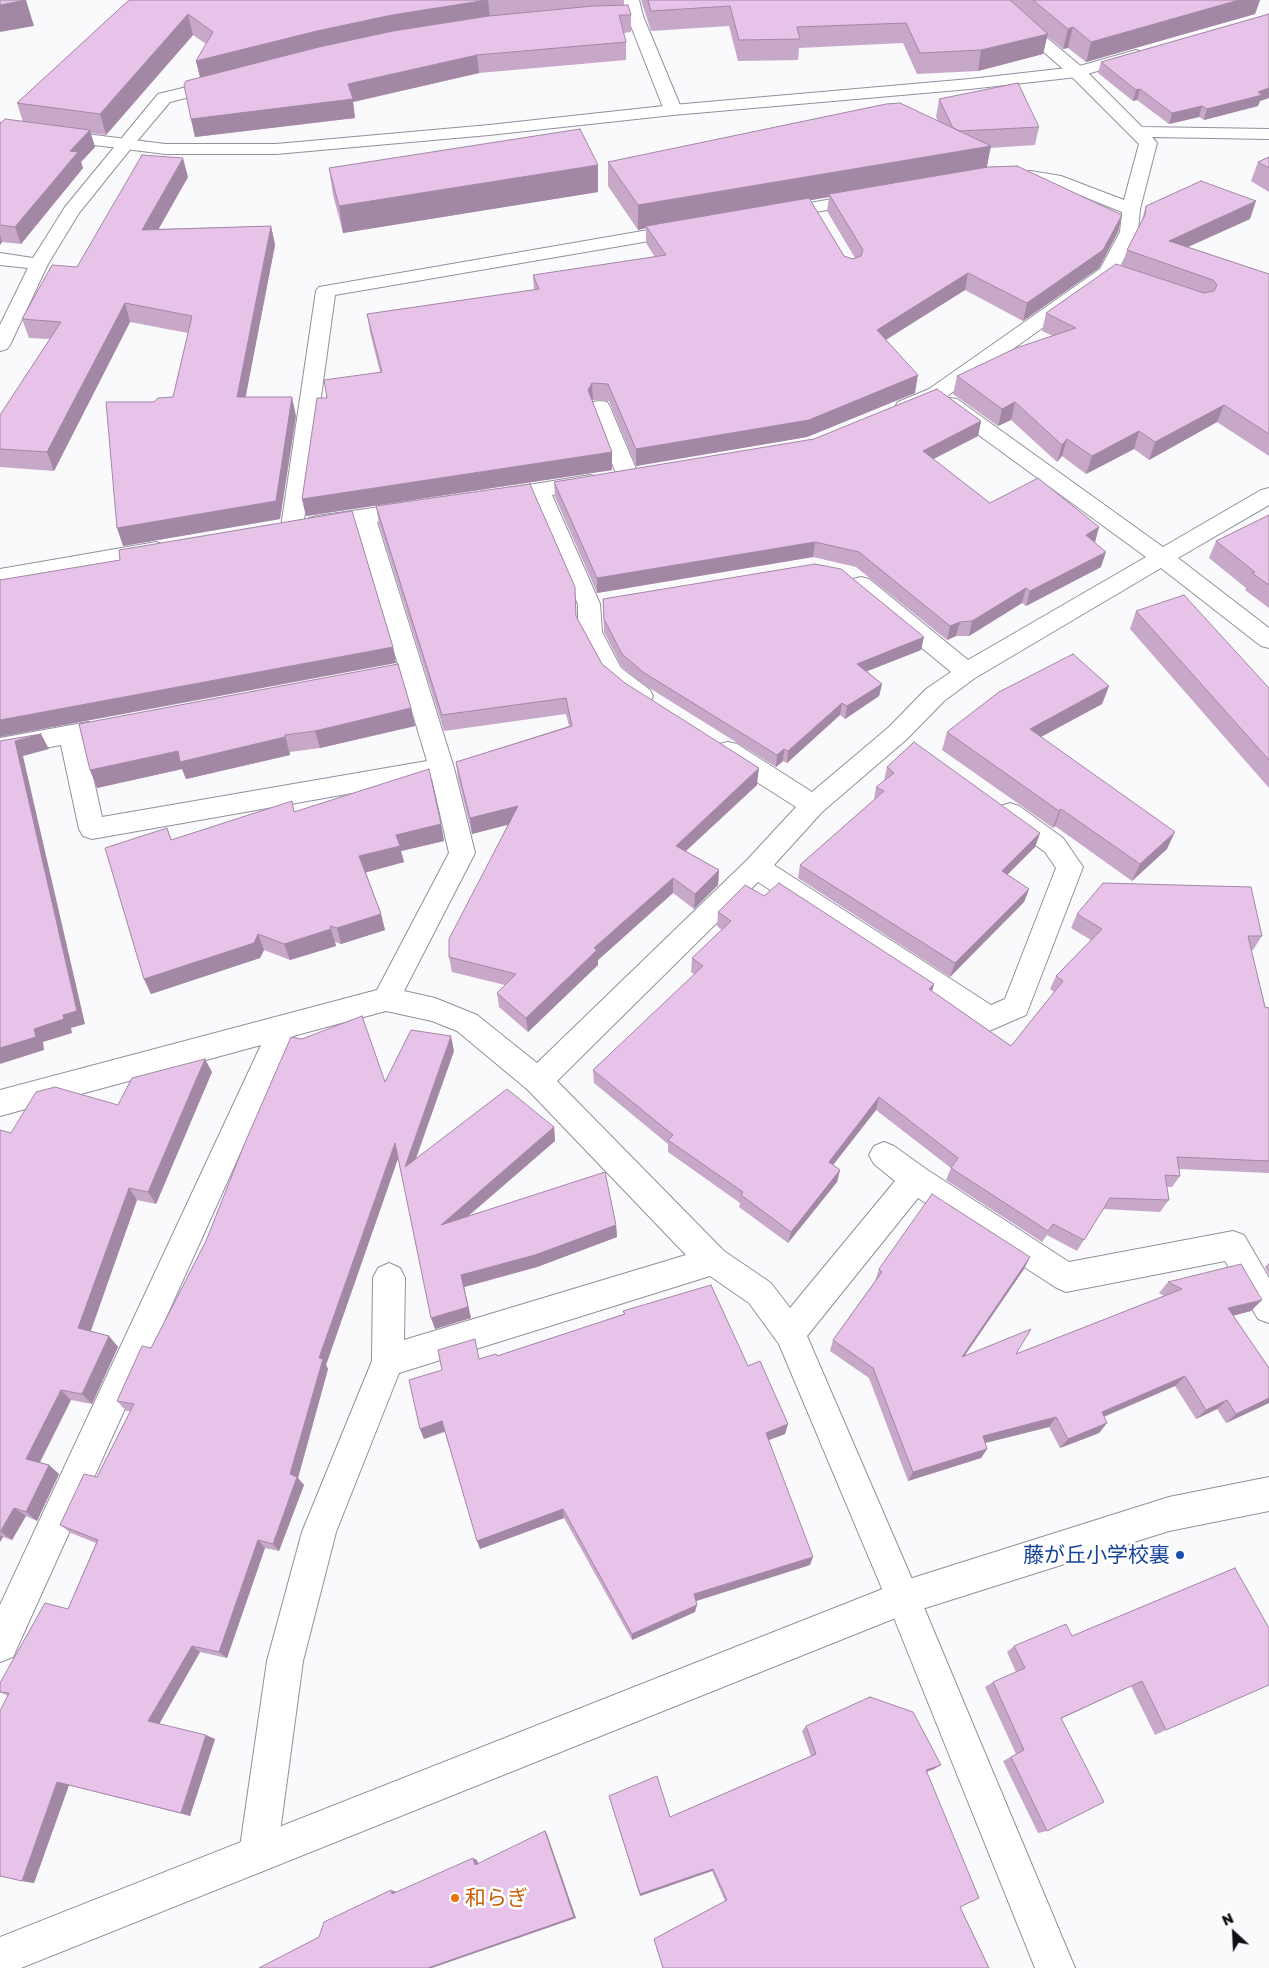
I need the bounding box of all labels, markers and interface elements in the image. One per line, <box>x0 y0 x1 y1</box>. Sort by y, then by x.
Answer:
place label: 藤が丘小学校裏 <box>1023 1542 1170 1568</box>
marker: 藤が丘小学校裏 <box>1174 1549 1186 1561</box>
place label: 和らぎ <box>465 1885 528 1911</box>
marker: 和らぎ <box>449 1892 461 1904</box>
north arrow <box>1209 1908 1259 1958</box>
text: N <box>1219 1909 1236 1929</box>

